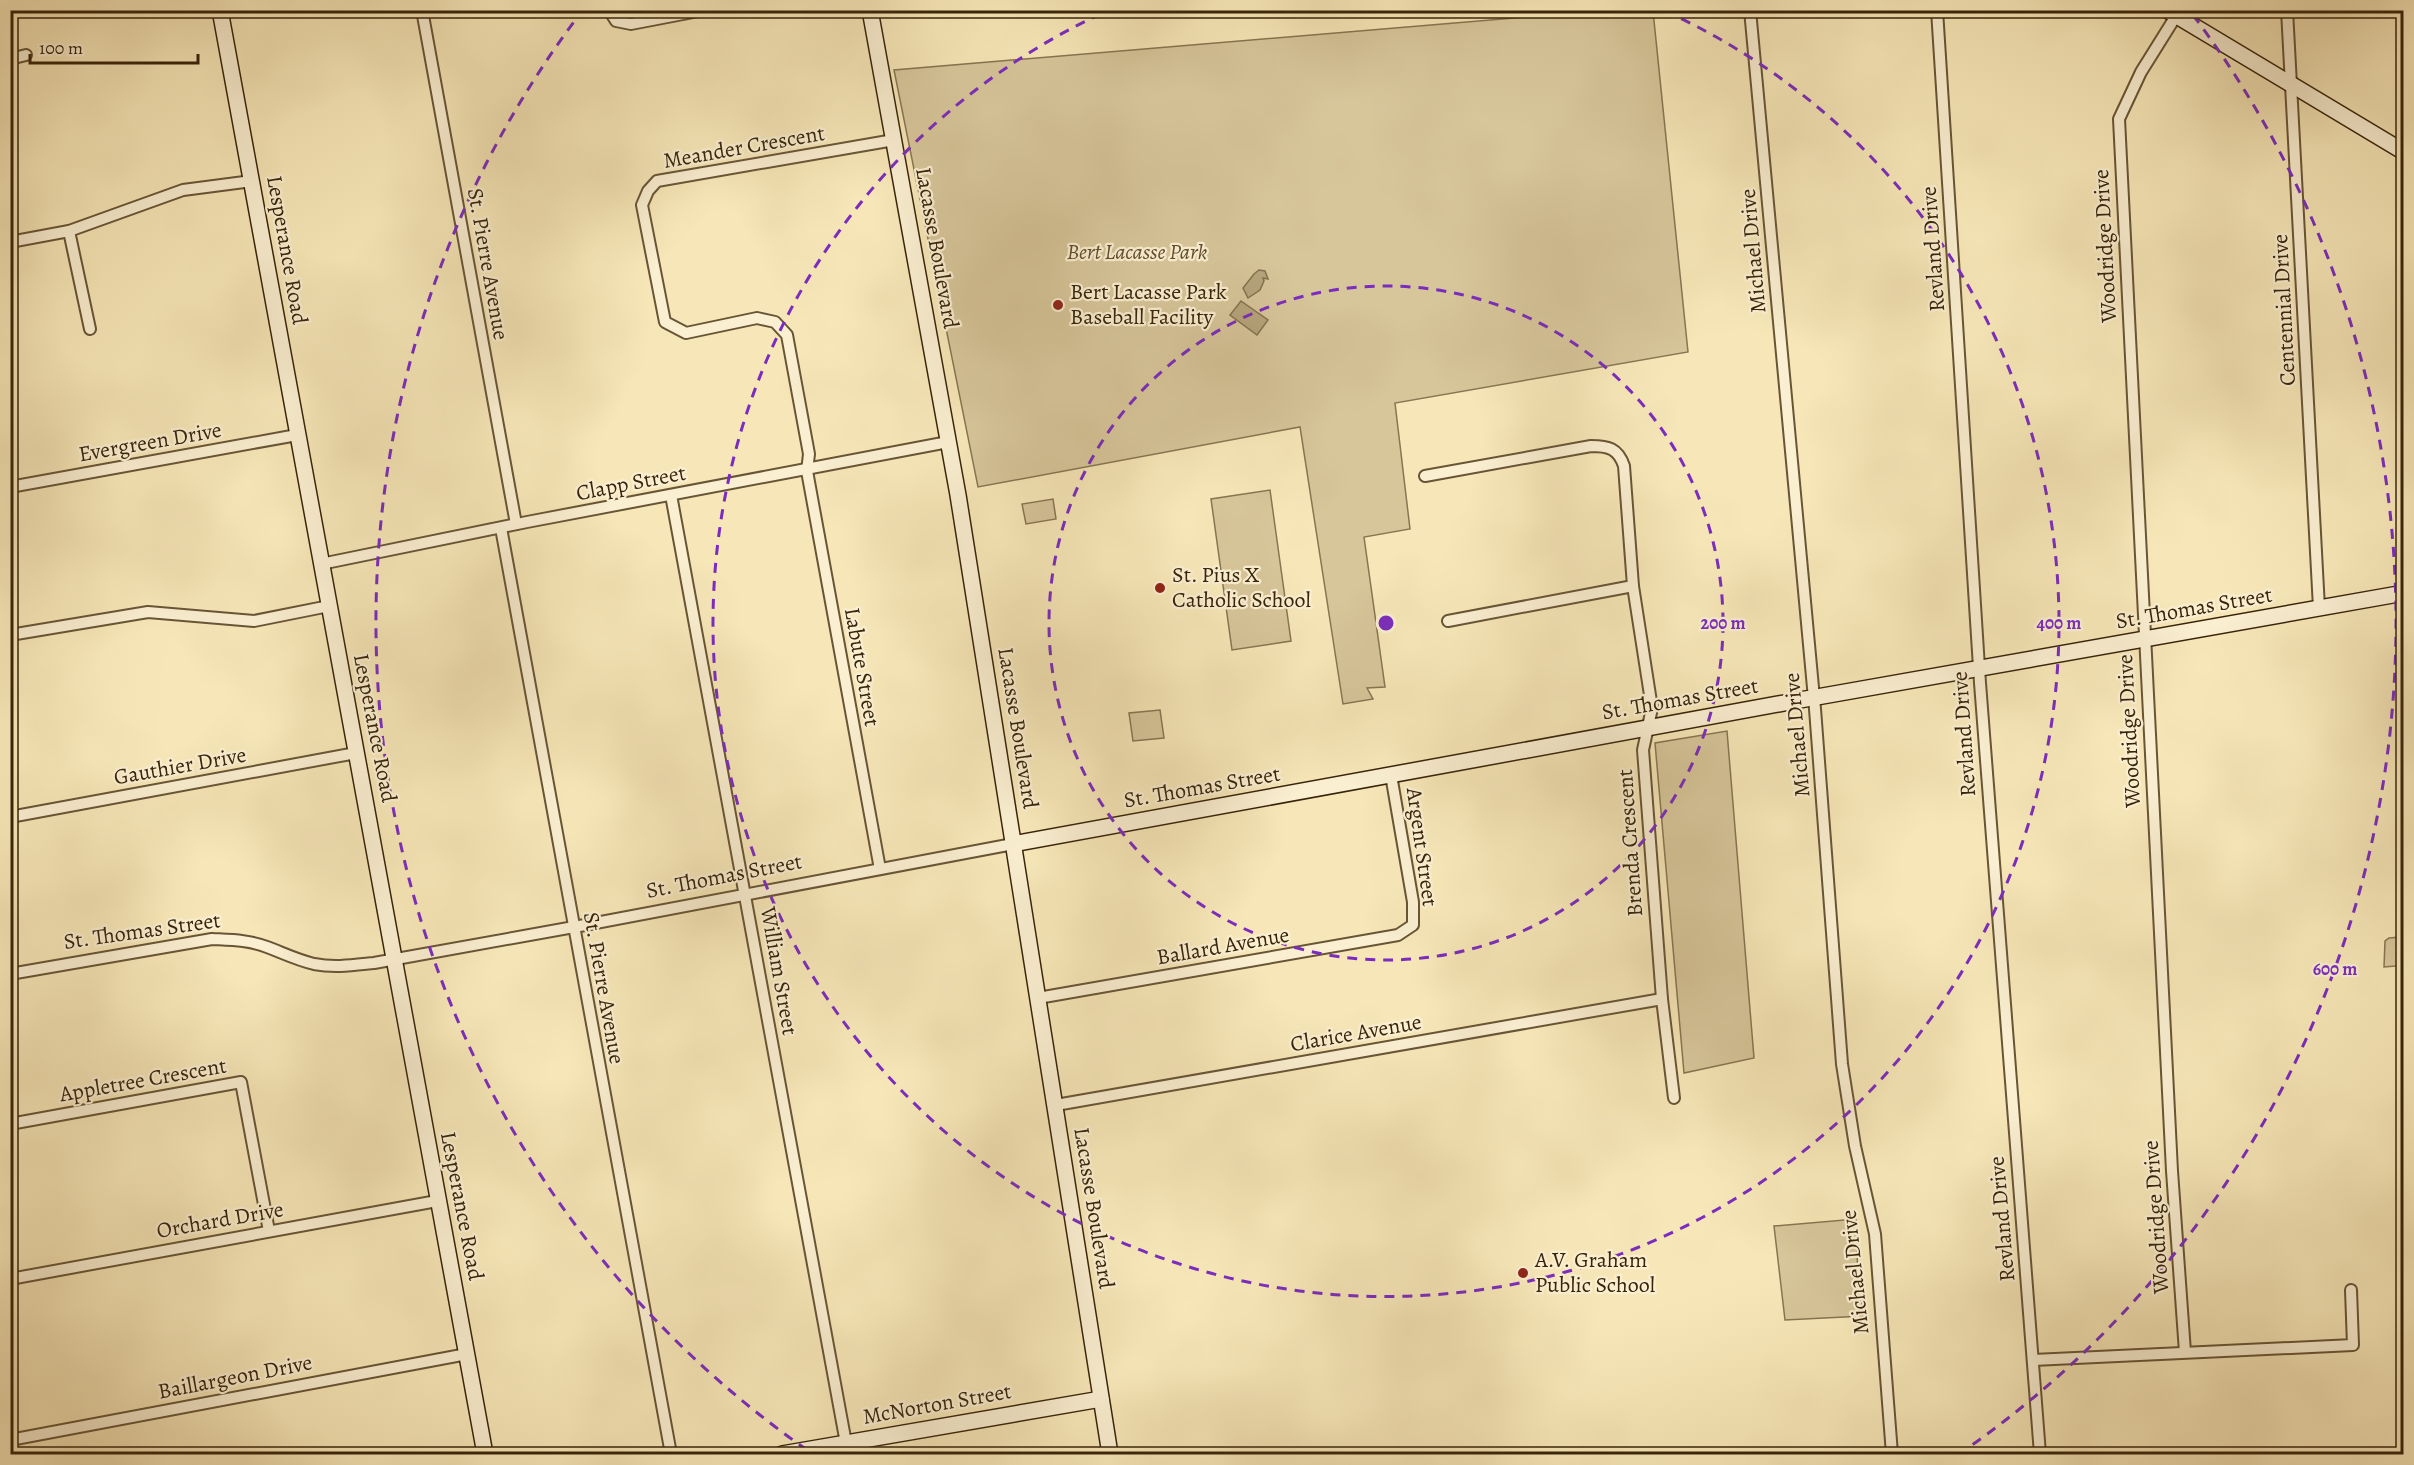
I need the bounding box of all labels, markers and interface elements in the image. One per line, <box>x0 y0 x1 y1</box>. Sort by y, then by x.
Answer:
scale bar <box>30 27 198 65</box>
text: 100 m <box>39 36 83 60</box>
street label: Meander Crescent <box>661 118 827 176</box>
street label: Lacasse Boulevard <box>908 165 966 331</box>
street label: Woodridge Drive <box>2086 168 2124 325</box>
street label: Lesperance Road <box>259 173 315 327</box>
street label: Revland Drive <box>1914 185 1952 313</box>
street label: St. Pierre Avenue <box>460 186 516 342</box>
street label: Michael Drive <box>1733 187 1773 315</box>
street label: Centennial Drive <box>2265 233 2303 387</box>
park label: Bert Lacasse Park <box>1067 237 1208 267</box>
place label: Bert Lacasse Park Baseball Facility <box>1070 277 1227 332</box>
marker: Bert Lacasse Park Baseball Facility <box>1051 298 1065 312</box>
street label: Evergreen Drive <box>76 415 224 469</box>
street label: Clapp Street <box>574 458 688 508</box>
place label: St. Pius X Catholic School <box>1172 560 1311 615</box>
street label: St. Thomas Street <box>2114 579 2274 637</box>
marker: St. Pius X Catholic School <box>1153 581 1167 595</box>
street label: Labute Street <box>837 605 887 729</box>
text: 200 m <box>1700 611 1746 635</box>
text: 400 m <box>2037 611 2081 635</box>
centre of rings <box>1376 613 1396 633</box>
street label: Lacasse Boulevard <box>990 645 1046 811</box>
street label: Lesperance Road <box>346 651 404 805</box>
street label: Woodridge Drive <box>2110 653 2148 810</box>
street label: St. Thomas Street <box>1600 670 1760 728</box>
street label: Revland Drive <box>1945 670 1983 798</box>
street label: Michael Drive <box>1777 671 1817 799</box>
street label: Gauthier Drive <box>111 740 249 792</box>
street label: St. Thomas Street <box>1122 758 1282 816</box>
street label: Brenda Crescent <box>1610 768 1650 918</box>
street label: Argent Street <box>1399 785 1445 908</box>
street label: St. Thomas Street <box>644 846 804 906</box>
street label: William Street <box>753 904 805 1038</box>
street label: St. Thomas Street <box>62 905 222 957</box>
street label: St. Pierre Avenue <box>576 910 632 1066</box>
street label: Ballard Avenue <box>1154 920 1292 972</box>
text: 600 m <box>2313 957 2357 981</box>
street label: Clarice Avenue <box>1288 1007 1424 1059</box>
street label: Appletree Crescent <box>56 1051 229 1110</box>
street label: Lacasse Boulevard <box>1066 1125 1122 1291</box>
street label: Lesperance Road <box>433 1129 491 1283</box>
street label: Woodridge Drive <box>2136 1139 2176 1296</box>
street label: Revland Drive <box>1982 1155 2022 1283</box>
street label: Orchard Drive <box>154 1194 286 1246</box>
street label: Michael Drive <box>1834 1208 1876 1336</box>
place label: A.V. Graham Public School <box>1534 1245 1655 1300</box>
marker: A.V. Graham Public School <box>1516 1266 1530 1280</box>
street label: Baillargeon Drive <box>155 1347 315 1407</box>
street label: McNorton Street <box>860 1376 1014 1432</box>

